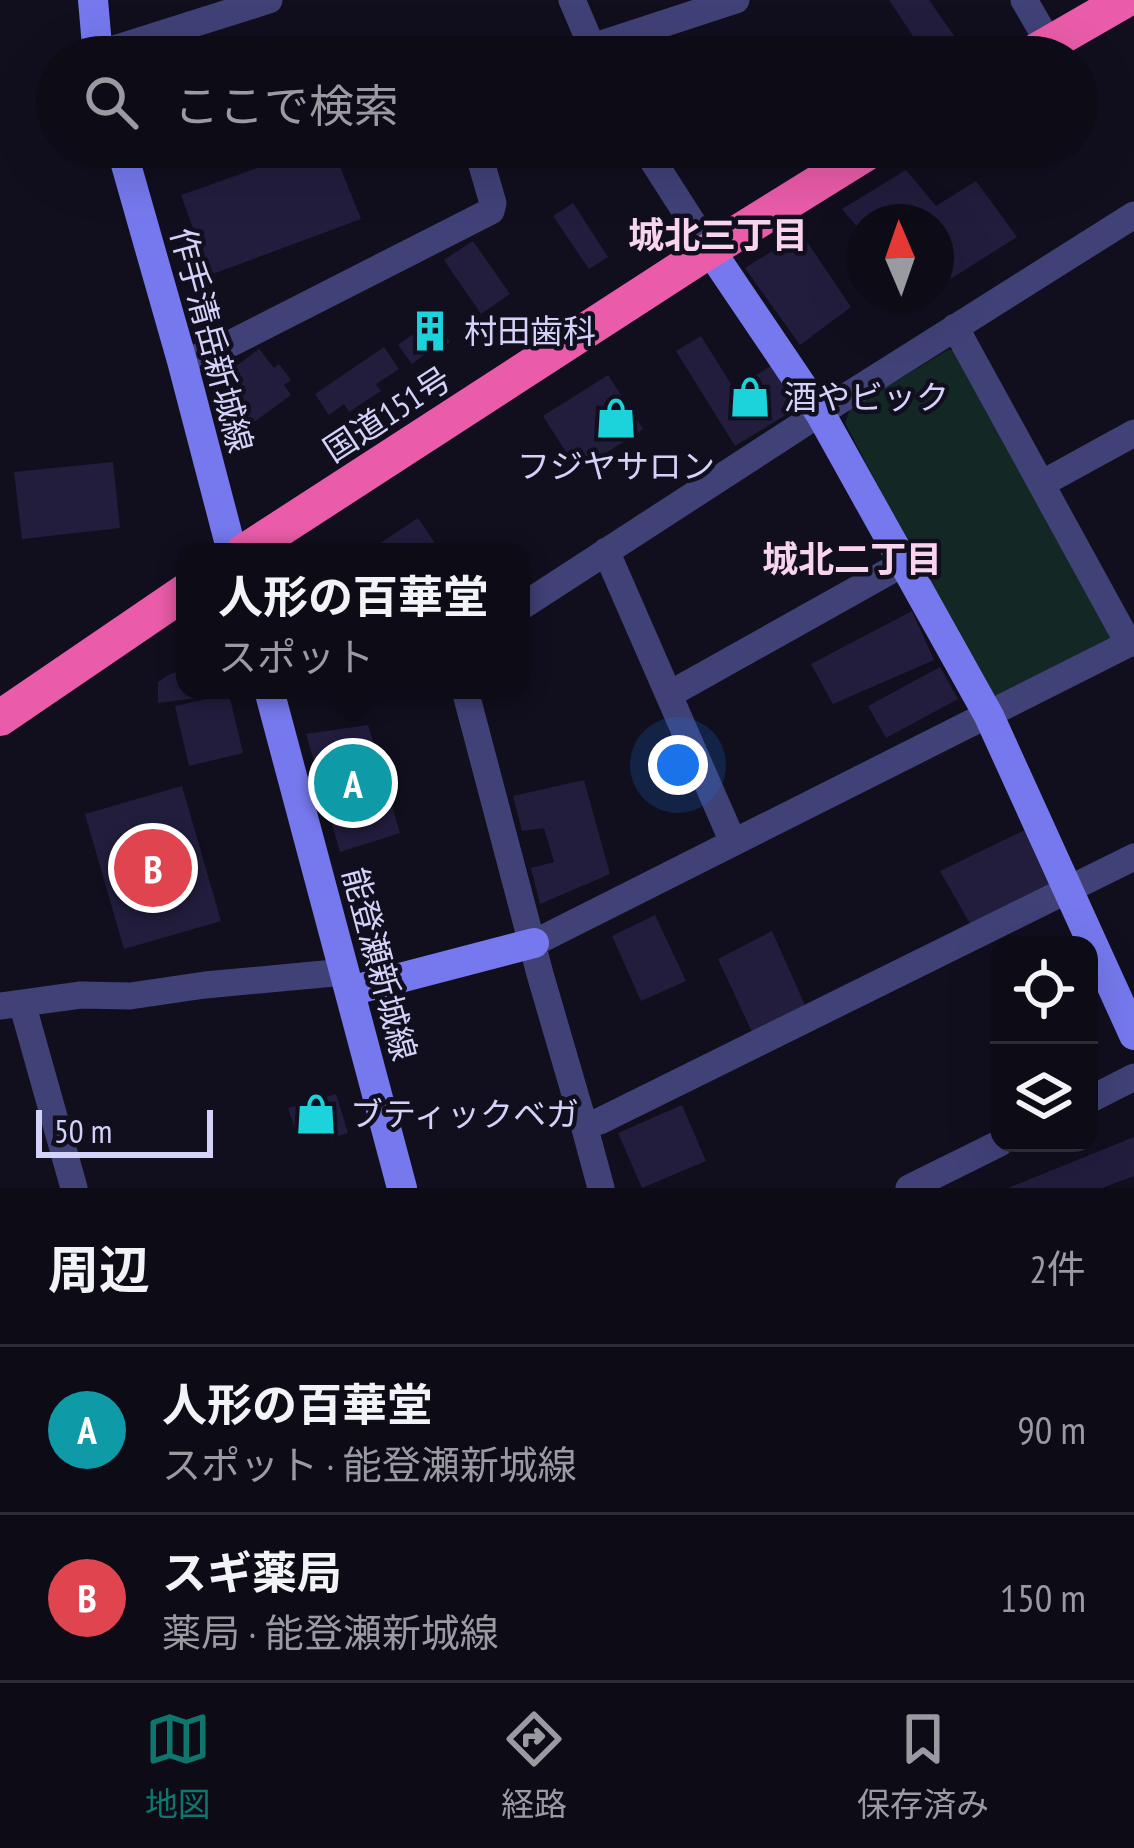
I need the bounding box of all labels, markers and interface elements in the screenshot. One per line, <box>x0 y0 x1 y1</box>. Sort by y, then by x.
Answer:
search box <box>36 36 1098 168</box>
icon: search <box>78 69 144 135</box>
text: ここで検索 <box>174 76 399 134</box>
north arrow <box>846 204 954 312</box>
district label: 城北三丁目 <box>628 211 808 258</box>
street label: 作手清岳新城線 <box>162 223 263 457</box>
building icon: 村田歯科 <box>407 308 453 354</box>
place label: 村田歯科 <box>464 309 596 352</box>
street label: 国道151号 <box>315 356 459 471</box>
shop icon: 酒やビック <box>727 374 773 420</box>
place label: 酒やビック <box>784 375 949 418</box>
shop icon: フジヤサロン <box>593 395 639 441</box>
place label: フジヤサロン <box>517 444 715 487</box>
district label: 城北二丁目 <box>762 535 942 582</box>
popup <box>176 543 530 699</box>
text: 人形の百華堂 <box>218 567 488 625</box>
text: スポット <box>218 631 374 682</box>
your location <box>648 735 708 795</box>
pin: A <box>314 738 392 828</box>
pin: B <box>114 823 192 913</box>
street label: 能登瀬新城線 <box>334 863 427 1065</box>
map controls <box>990 936 1098 1152</box>
button: locate <box>990 936 1098 1044</box>
button: layers <box>990 1044 1098 1152</box>
shop icon: ブティックベガ <box>293 1091 339 1137</box>
place label: ブティックベガ <box>350 1092 579 1135</box>
scale bar <box>36 1104 213 1157</box>
text: 50 m <box>54 1109 112 1152</box>
text: 周辺 <box>48 1236 150 1302</box>
text: 2件 <box>1029 1243 1086 1294</box>
text: 人形の百華堂 <box>162 1375 432 1433</box>
text: A <box>77 1404 97 1455</box>
text: 90 m <box>1017 1404 1086 1455</box>
text: スポット · 能登瀬新城線 <box>162 1439 577 1490</box>
text: スギ薬局 <box>162 1543 342 1601</box>
text: B <box>77 1572 97 1623</box>
text: 150 m <box>1000 1572 1086 1623</box>
text: 薬局 · 能登瀬新城線 <box>162 1607 499 1658</box>
tab: 地図 <box>145 1706 211 1826</box>
tab: 経路 <box>501 1706 567 1826</box>
tab: 保存済み <box>857 1706 989 1826</box>

